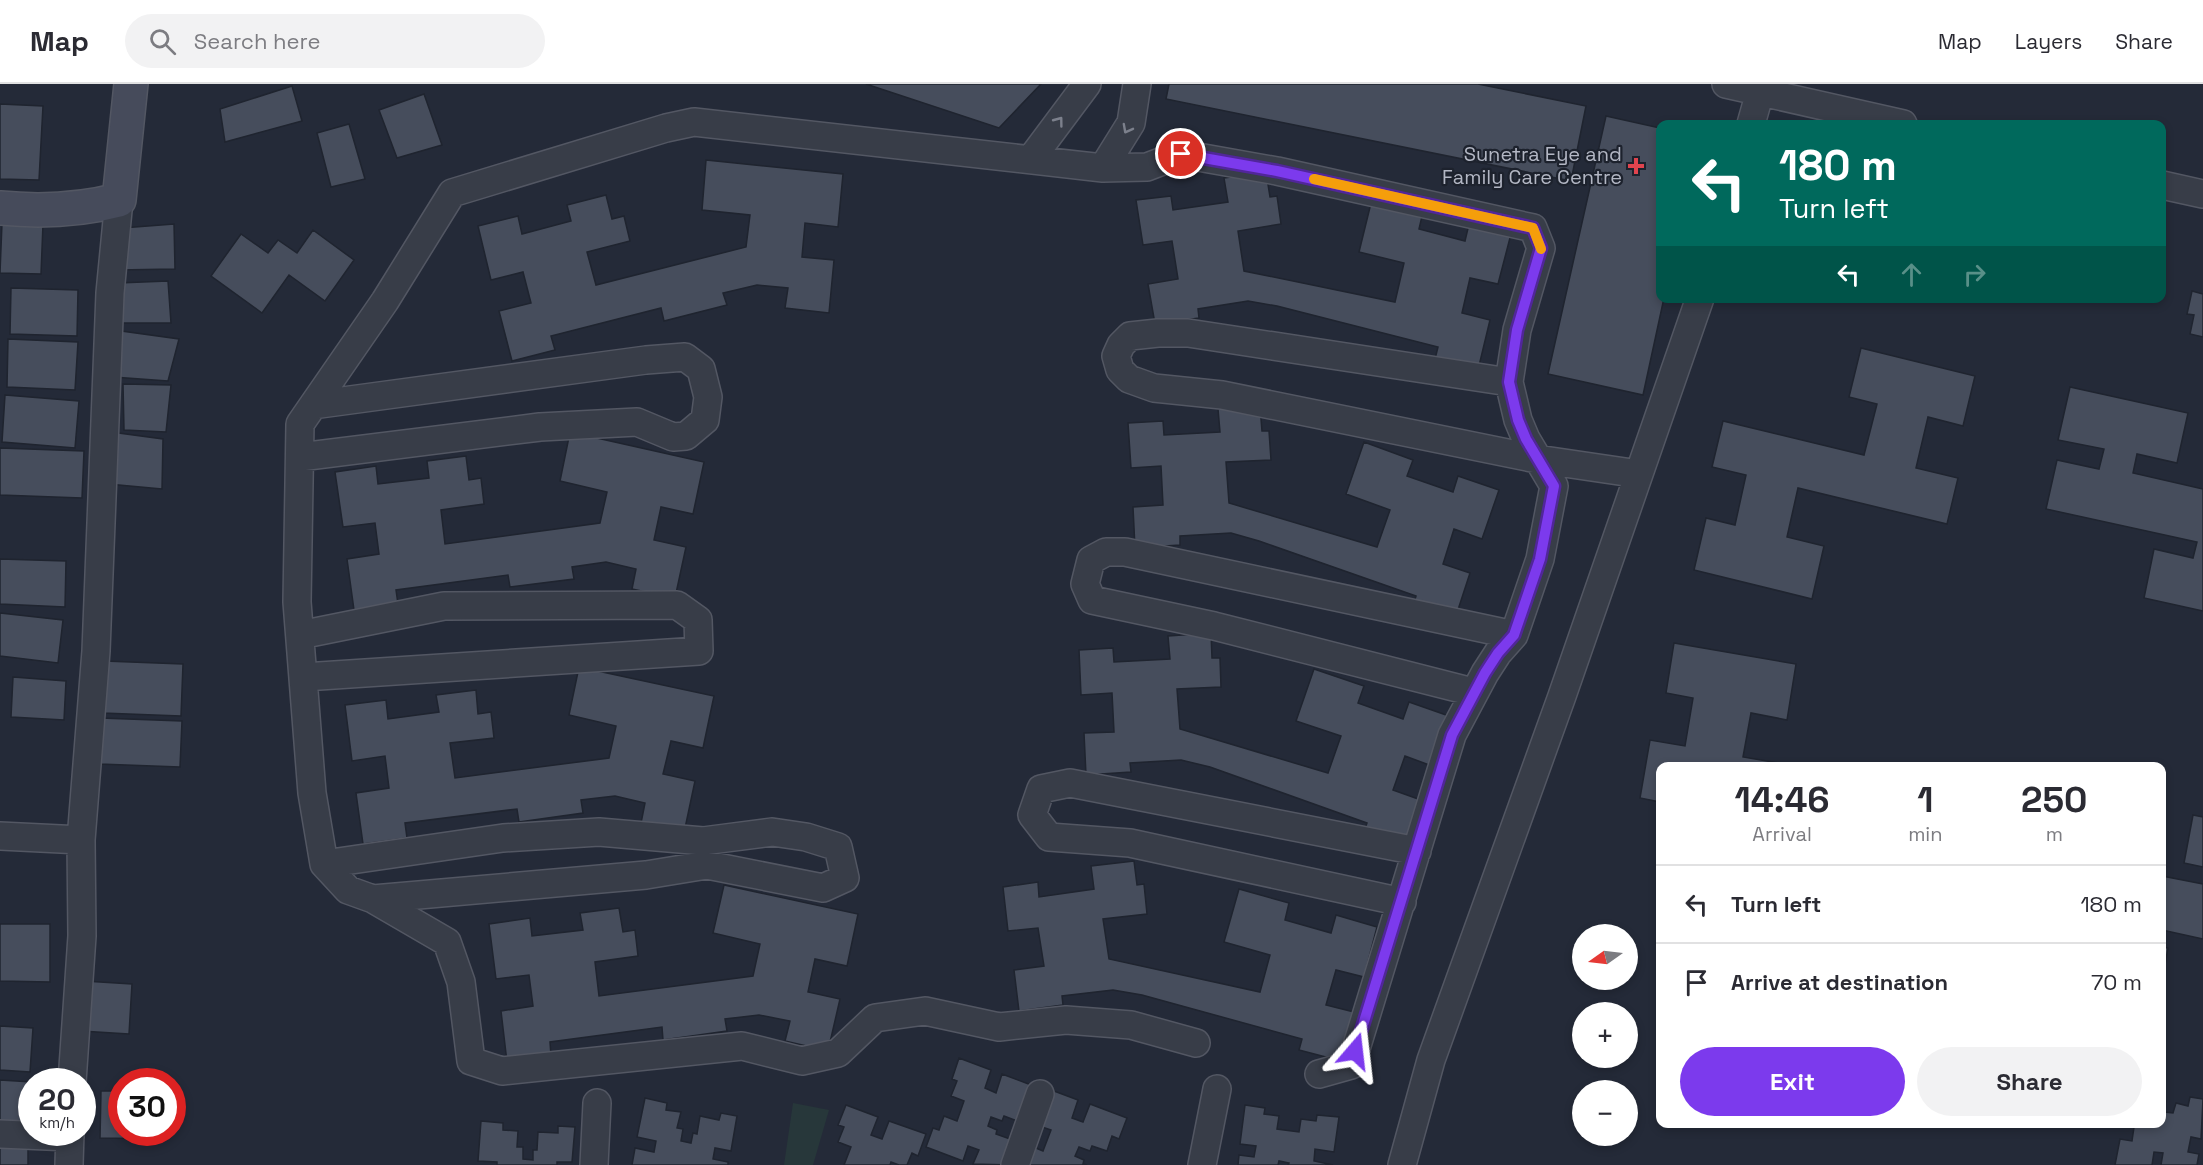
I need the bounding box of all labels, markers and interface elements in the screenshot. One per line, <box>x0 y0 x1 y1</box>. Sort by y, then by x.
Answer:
search box <box>125 14 545 68</box>
text: Map <box>30 23 89 59</box>
icon: search <box>146 25 179 58</box>
text: Search here <box>194 27 321 55</box>
text: Map <box>1938 28 1982 55</box>
text: Layers <box>2015 28 2082 55</box>
text: Share <box>2115 28 2173 55</box>
one-way arrow <box>1052 117 1063 128</box>
one-way arrow <box>1123 122 1134 133</box>
pin <box>1155 128 1206 179</box>
icon: arrive <box>1164 137 1197 170</box>
text: 180 m <box>1779 139 1897 192</box>
place label: Sunetra Eye and Family Care Centre <box>1442 141 1622 190</box>
icon: left <box>1680 144 1758 222</box>
marker: Sunetra Eye and Family Care Centre <box>1627 157 1645 175</box>
text: Turn left <box>1779 191 1889 226</box>
icon: left <box>1832 258 1865 291</box>
icon: ahead <box>1895 258 1928 291</box>
icon: right <box>1958 258 1991 291</box>
text: 14:46 <box>1735 777 1830 823</box>
text: 1 <box>1917 777 1934 823</box>
text: 250 <box>2021 777 2087 823</box>
text: Arrival <box>1752 821 1812 847</box>
text: min <box>1908 821 1943 847</box>
text: m <box>2046 821 2063 847</box>
icon: left <box>1680 888 1713 921</box>
text: Turn left <box>1731 890 1821 918</box>
text: 180 m <box>2080 890 2142 918</box>
north arrow <box>1572 924 1638 990</box>
map controls <box>1572 924 1638 1146</box>
icon: arrive <box>1680 966 1713 999</box>
text: Arrive at destination <box>1731 968 1948 996</box>
text: 70 m <box>2091 968 2142 996</box>
button: + <box>1572 1002 1638 1068</box>
position arrow <box>1323 1019 1387 1083</box>
button: Exit <box>1680 1047 1905 1116</box>
button: Share <box>1917 1047 2142 1116</box>
speed limit sign: 30 <box>108 1068 186 1146</box>
text: 20 <box>38 1080 76 1119</box>
button: − <box>1572 1080 1638 1146</box>
text: km/h <box>39 1113 75 1132</box>

